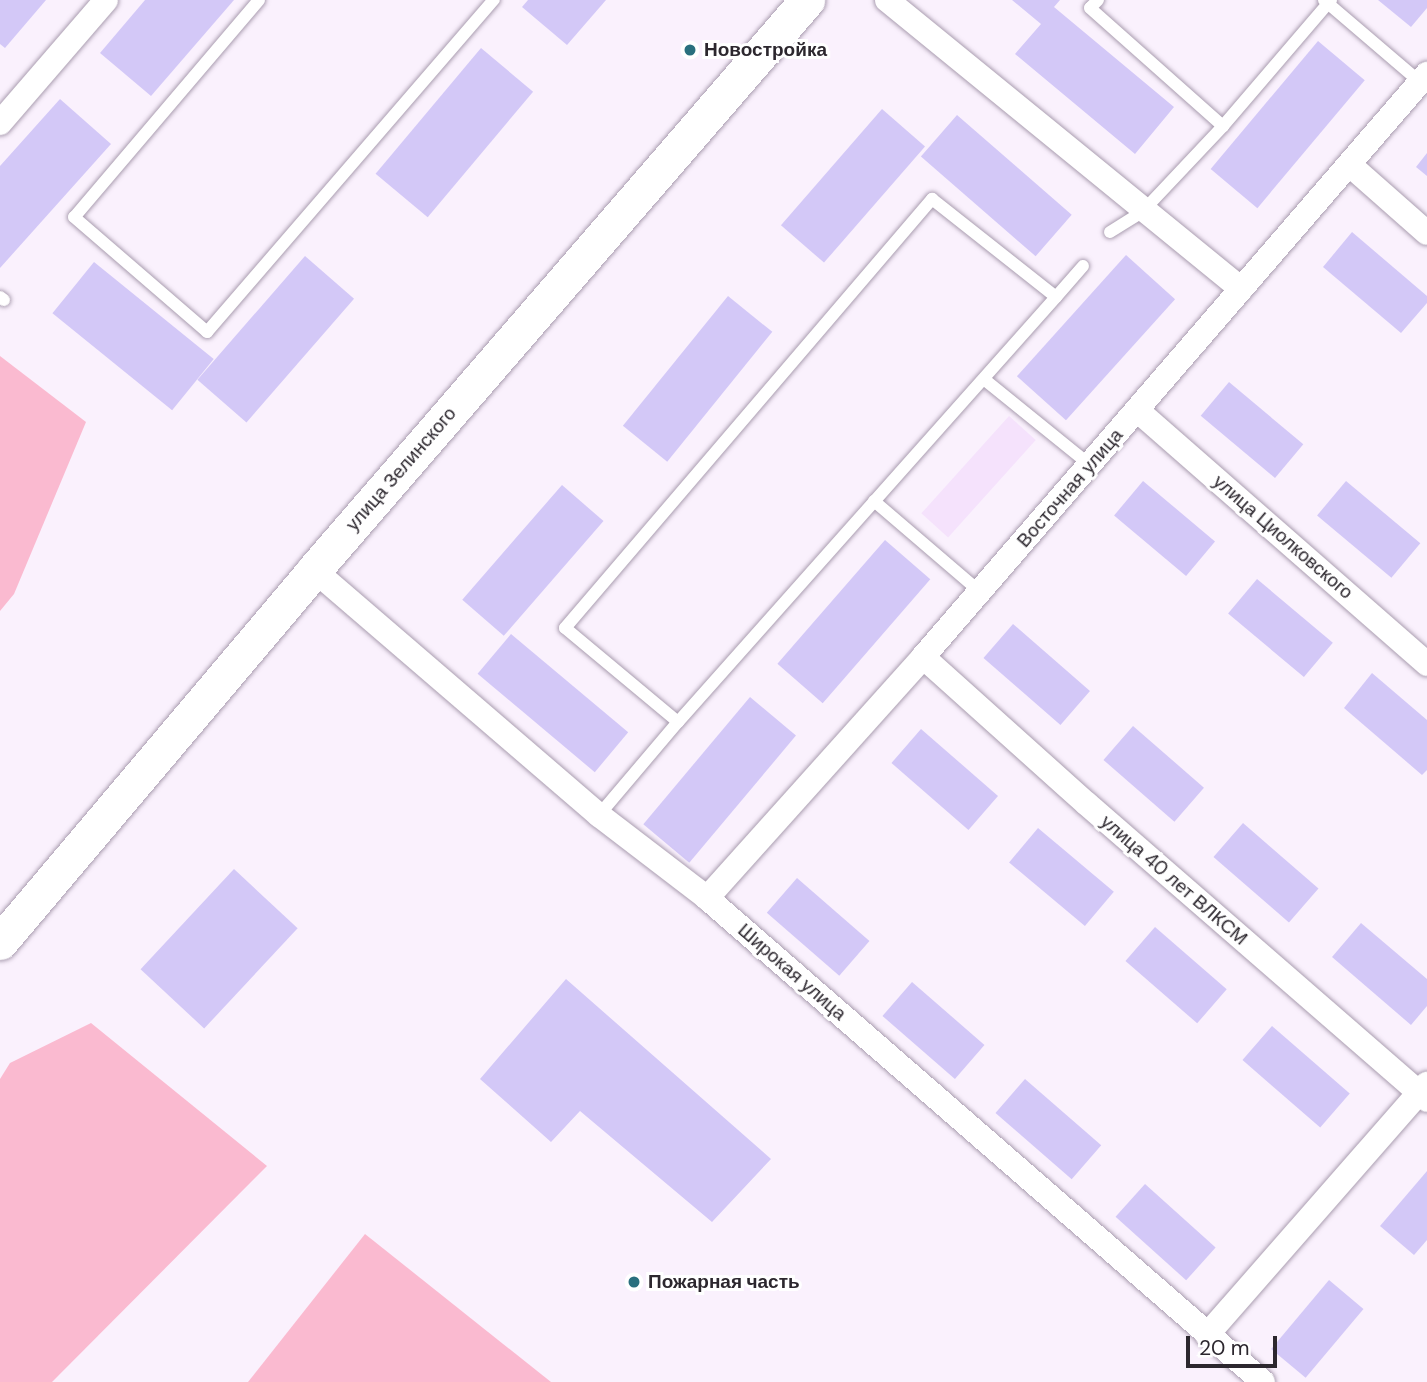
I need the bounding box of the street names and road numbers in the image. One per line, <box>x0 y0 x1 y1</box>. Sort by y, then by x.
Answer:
street label: улица Зелинского <box>341 402 461 536</box>
street label: Восточная улица <box>1012 424 1128 552</box>
street label: улица Циолковского <box>1208 470 1358 604</box>
street label: улица 40 лет ВЛКСМ <box>1096 810 1252 950</box>
street label: Широкая улица <box>733 919 851 1025</box>

